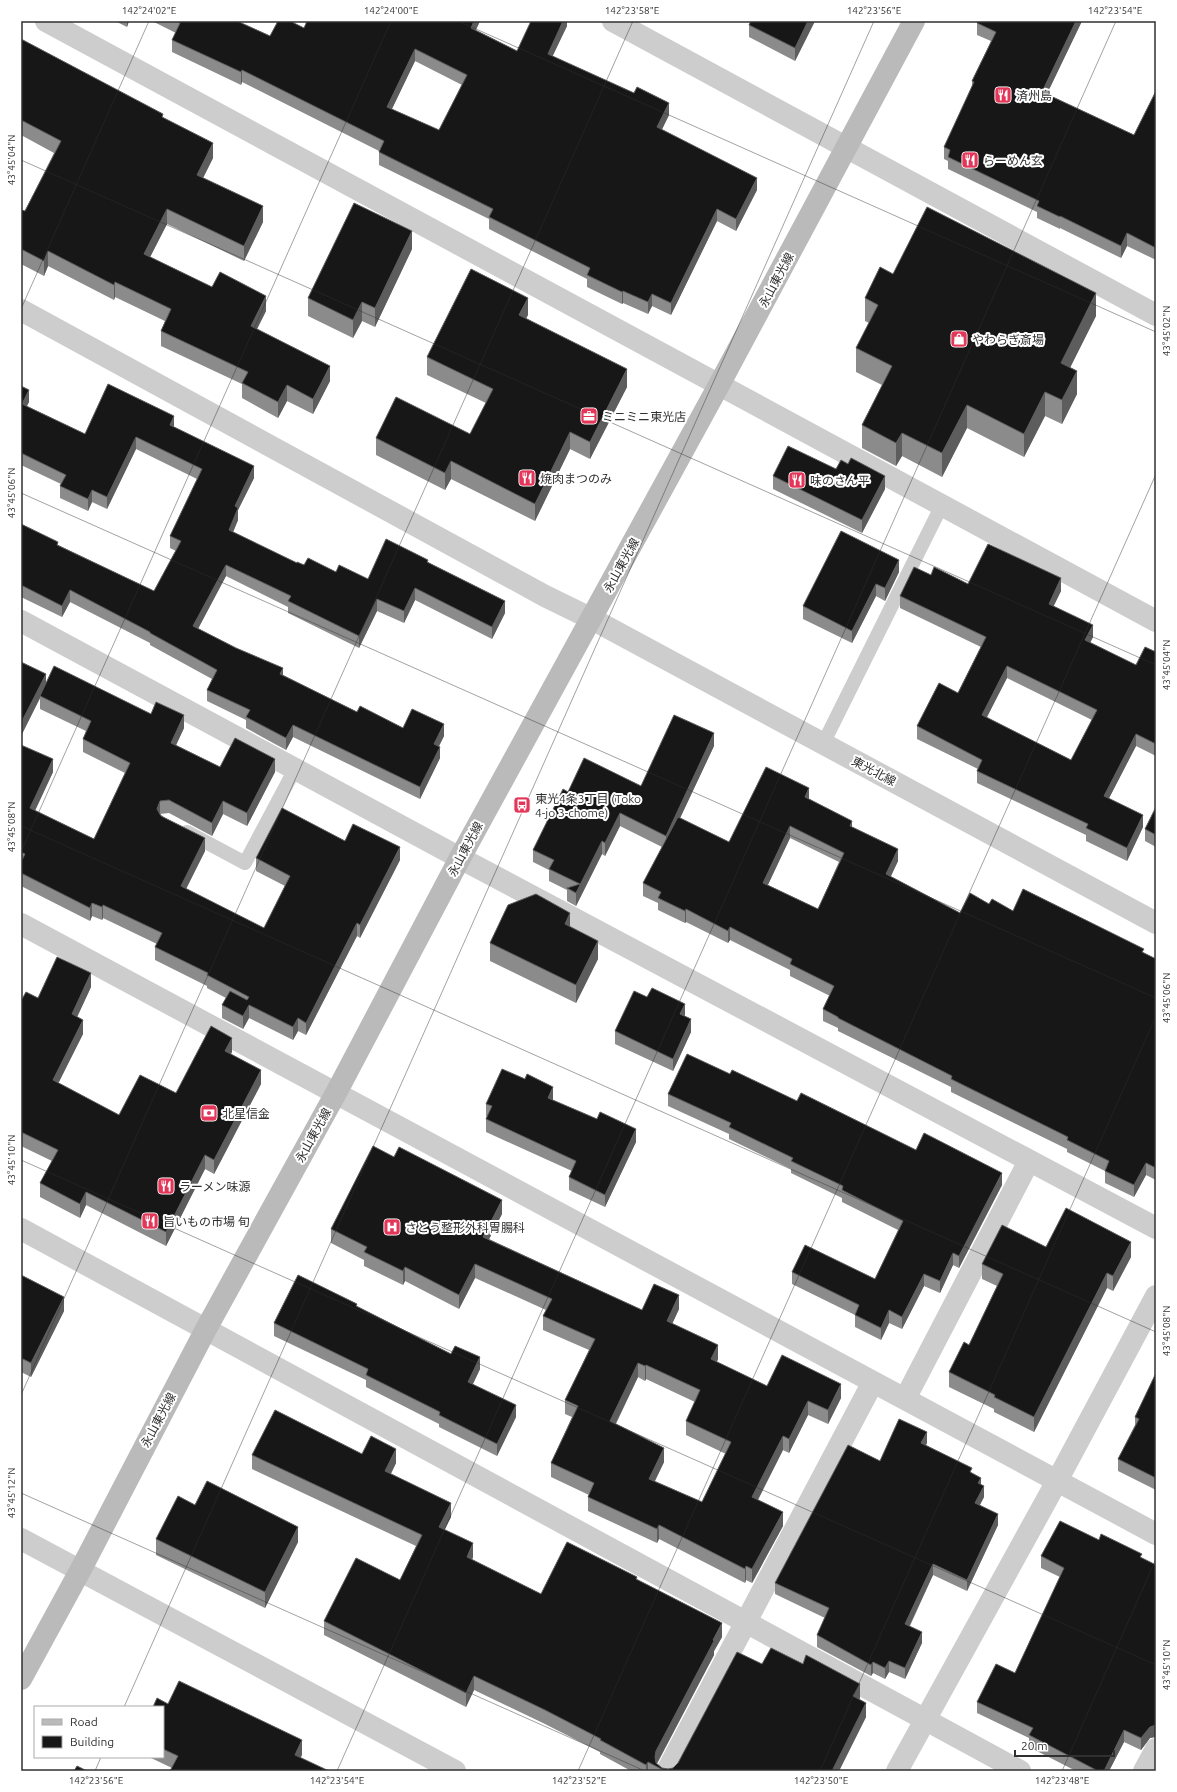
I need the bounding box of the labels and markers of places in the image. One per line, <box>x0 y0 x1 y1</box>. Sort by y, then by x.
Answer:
restaurant icon: 済州島 <box>993 85 1013 105</box>
place label: 済州島 <box>1016 89 1052 102</box>
restaurant icon: らーめん玄 <box>960 150 980 170</box>
place label: らーめん玄 <box>983 154 1043 167</box>
shop icon: やわらぎ斎場 <box>949 329 969 349</box>
place label: やわらぎ斎場 <box>972 333 1044 346</box>
office icon: ミニミニ東光店 <box>579 406 599 426</box>
place label: ミニミニ東光店 <box>602 410 686 423</box>
restaurant icon: 焼肉まつのみ <box>517 468 537 488</box>
restaurant icon: 味のさん平 <box>787 470 807 490</box>
place label: 焼肉まつのみ <box>540 472 612 485</box>
place label: 味のさん平 <box>810 474 870 487</box>
place label: 東光4条3丁目 (Toko 4-jo 3-chome) <box>535 792 641 820</box>
bus stop icon: 東光4条3丁目 (Toko 4-jo 3-chome) <box>512 795 532 815</box>
bank icon: 北星信金 <box>199 1103 219 1123</box>
place label: 北星信金 <box>222 1107 270 1120</box>
restaurant icon: ラーメン味源 <box>156 1176 176 1196</box>
place label: ラーメン味源 <box>179 1180 251 1193</box>
restaurant icon: 旨いもの市場 旬 <box>140 1211 160 1231</box>
place label: 旨いもの市場 旬 <box>163 1215 250 1228</box>
hospital icon: さとう整形外科胃腸科 <box>382 1217 402 1237</box>
place label: さとう整形外科胃腸科 <box>405 1221 525 1234</box>

